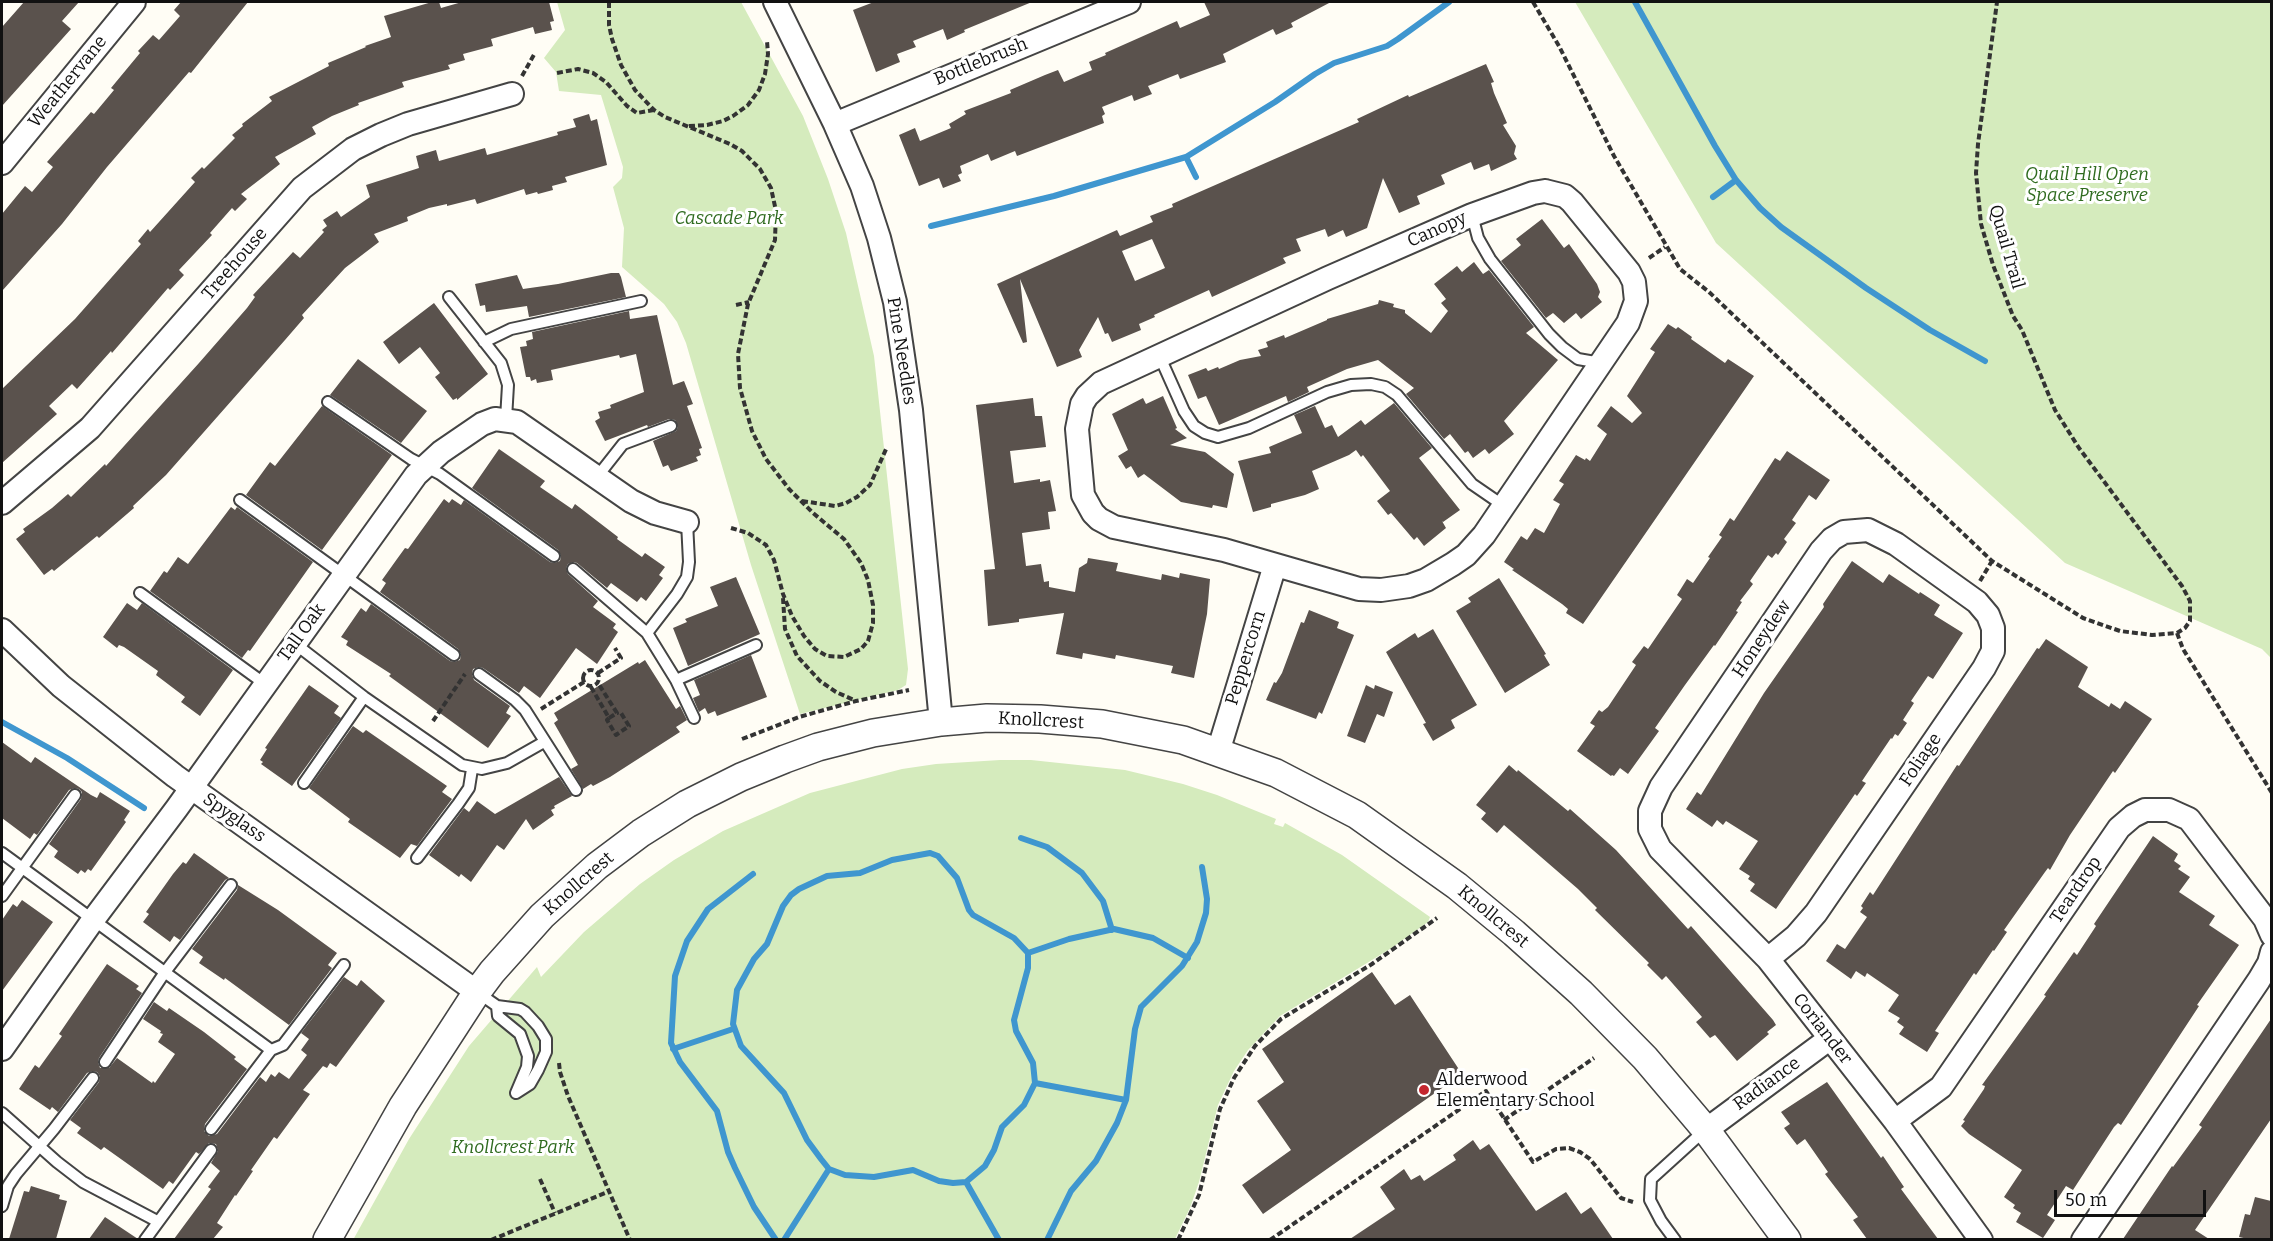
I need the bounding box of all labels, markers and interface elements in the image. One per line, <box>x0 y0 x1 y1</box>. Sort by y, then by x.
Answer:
street label: Weathervane <box>24 32 112 132</box>
street label: Bottlebrush <box>931 33 1031 91</box>
park label: Quail Hill Open Space Preserve <box>2025 164 2149 207</box>
street label: Quail Trail <box>1984 202 2028 292</box>
street label: Canopy <box>1404 207 1470 253</box>
park label: Cascade Park <box>674 208 784 230</box>
street label: Treehouse <box>198 224 272 304</box>
street label: Pine Needles <box>882 296 920 406</box>
street label: Honeydew <box>1728 596 1796 682</box>
street label: Tall Oak <box>274 600 330 666</box>
street label: Peppercorn <box>1221 608 1271 708</box>
street label: Knollcrest <box>997 708 1085 734</box>
street label: Foliage <box>1895 729 1947 791</box>
street label: Spyglass <box>198 789 270 847</box>
street label: Knollcrest <box>539 848 619 920</box>
street label: Teardrop <box>2046 852 2106 928</box>
street label: Knollcrest <box>1453 881 1533 953</box>
street label: Coriander <box>1788 989 1856 1069</box>
street label: Radiance <box>1729 1053 1805 1115</box>
place label: Alderwood Elementary School <box>1436 1069 1595 1112</box>
marker: Alderwood Elementary School <box>1417 1083 1431 1097</box>
park label: Knollcrest Park <box>451 1137 575 1159</box>
scale bar <box>2057 1178 2208 1216</box>
text: 50 m <box>2065 1189 2107 1211</box>

